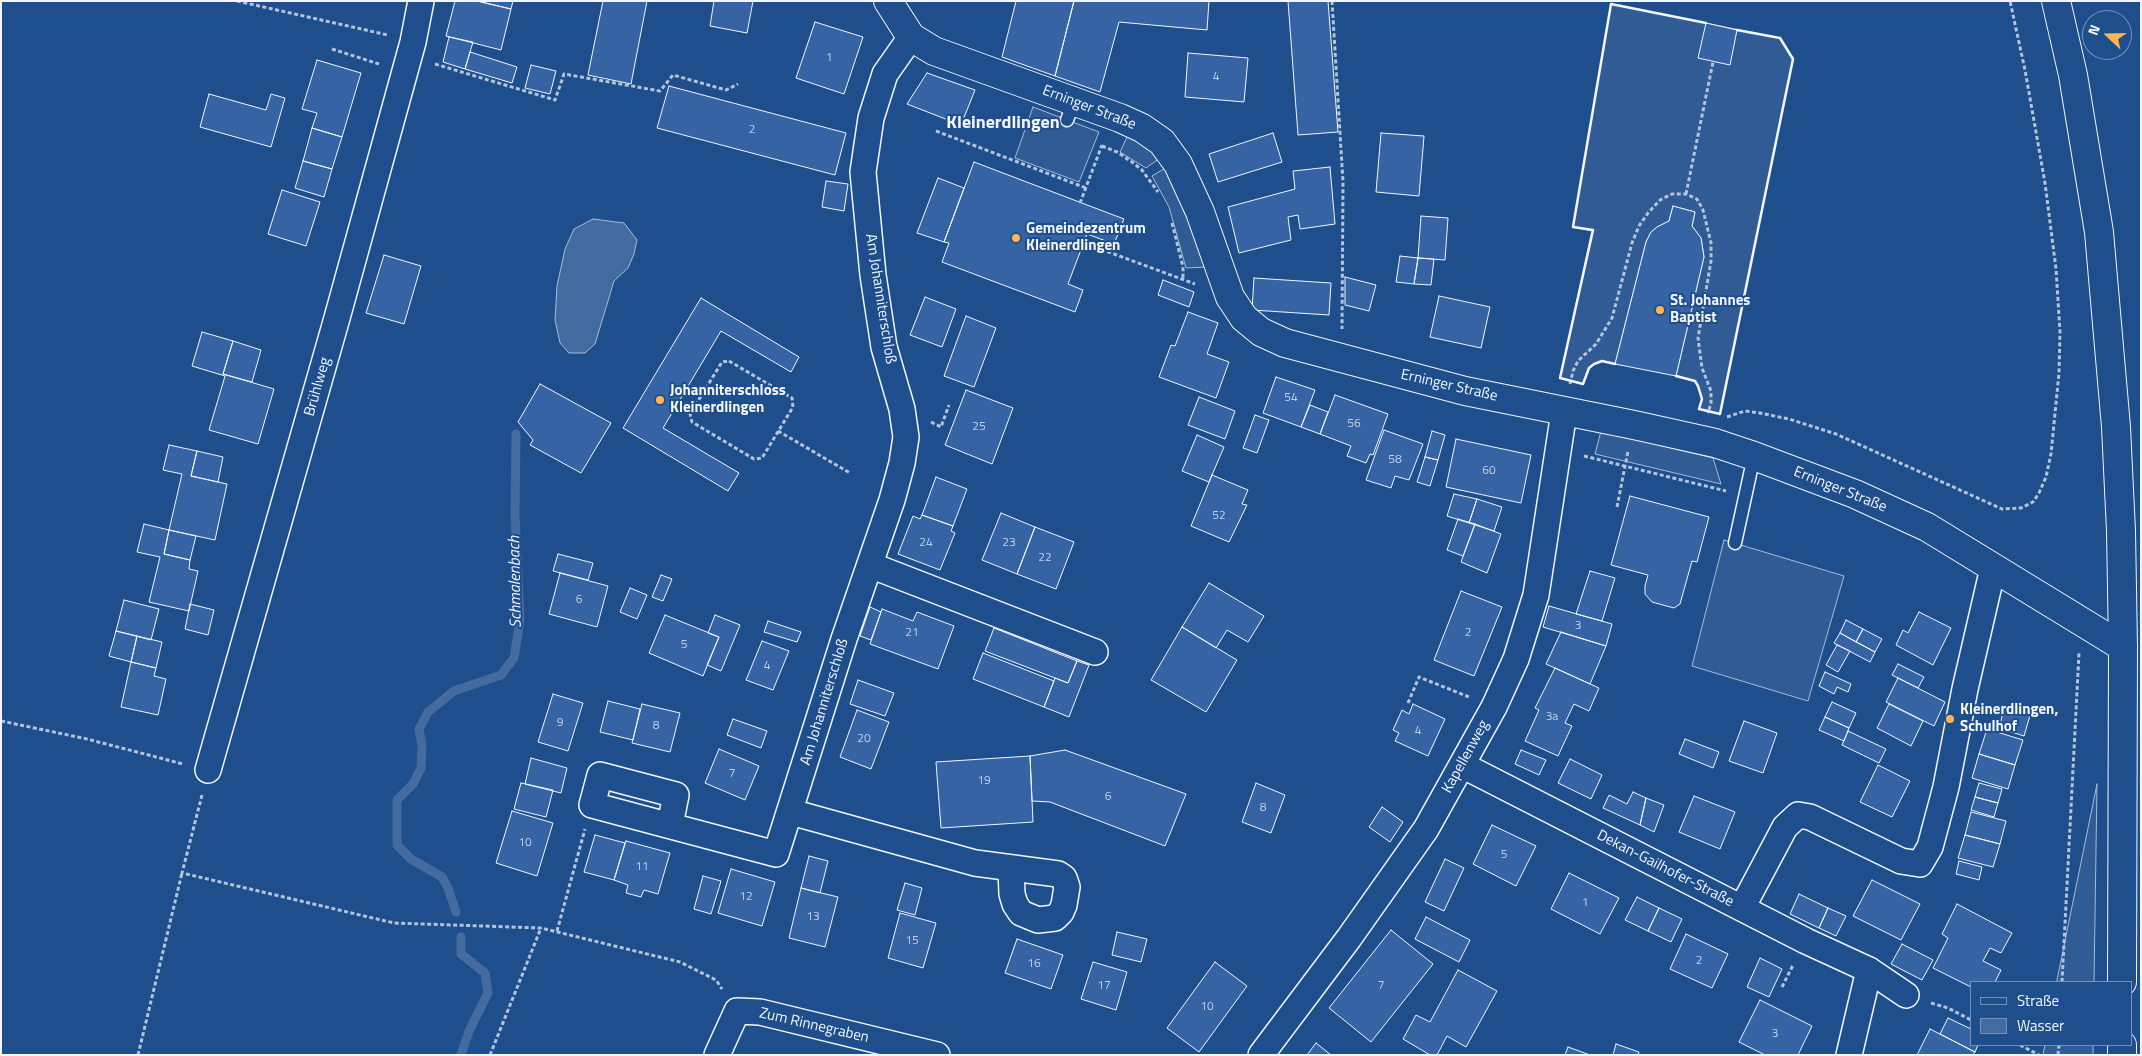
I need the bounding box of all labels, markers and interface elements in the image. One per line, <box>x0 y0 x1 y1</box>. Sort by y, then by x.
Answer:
north arrow <box>2082 10 2132 60</box>
text: N <box>2082 22 2105 38</box>
house number: 1 <box>826 51 832 65</box>
house number: 4 <box>1213 70 1219 84</box>
street label: Erninger Straße <box>1040 82 1138 134</box>
district label: Kleinerdlingen <box>946 113 1060 135</box>
house number: 2 <box>749 123 755 137</box>
place label: Gemeindezentrum Kleinerdlingen <box>1026 220 1146 255</box>
marker: Gemeindezentrum Kleinerdlingen <box>1010 232 1022 244</box>
street label: Am Johanniterschloß <box>861 233 899 365</box>
place label: St. Johannes Baptist <box>1670 292 1750 327</box>
marker: St. Johannes Baptist <box>1654 304 1666 316</box>
street label: Brühlweg <box>301 355 335 419</box>
street label: Erninger Straße <box>1399 366 1499 406</box>
place label: Johanniterschloss Kleinerdlingen <box>670 382 786 417</box>
house number: 54 <box>1284 391 1298 405</box>
marker: Johanniterschloss Kleinerdlingen <box>654 394 666 406</box>
house number: 56 <box>1347 417 1361 431</box>
house number: 25 <box>972 420 986 434</box>
house number: 58 <box>1388 453 1402 467</box>
street label: Erninger Straße <box>1791 463 1889 517</box>
house number: 60 <box>1482 464 1496 478</box>
house number: 52 <box>1212 509 1226 523</box>
water label: Schmalenbach <box>506 536 526 628</box>
house number: 24 <box>919 536 933 550</box>
house number: 23 <box>1002 536 1016 550</box>
house number: 22 <box>1038 551 1052 565</box>
house number: 6 <box>576 593 582 607</box>
house number: 3 <box>1575 619 1581 633</box>
house number: 21 <box>905 626 919 640</box>
house number: 2 <box>1465 626 1471 640</box>
street label: Am Johanniterschloß <box>797 636 853 768</box>
house number: 5 <box>681 638 687 652</box>
house number: 4 <box>764 659 770 673</box>
place label: Kleinerdlingen, Schulhof <box>1960 701 2058 736</box>
house number: 3a <box>1546 710 1558 724</box>
marker: Kleinerdlingen, Schulhof <box>1944 713 1956 725</box>
house number: 9 <box>557 716 563 730</box>
street label: Kapellenweg <box>1439 717 1493 797</box>
house number: 8 <box>653 719 659 733</box>
house number: 4 <box>1415 724 1421 738</box>
house number: 20 <box>857 732 871 746</box>
house number: 7 <box>729 767 735 781</box>
house number: 19 <box>977 774 991 788</box>
house number: 6 <box>1105 790 1111 804</box>
house number: 8 <box>1260 801 1266 815</box>
street label: Dekan-Gailhofer-Straße <box>1594 827 1736 911</box>
house number: 10 <box>518 836 532 850</box>
house number: 5 <box>1501 848 1507 862</box>
house number: 11 <box>635 860 649 874</box>
house number: 12 <box>739 890 753 904</box>
house number: 1 <box>1582 896 1588 910</box>
house number: 13 <box>806 910 820 924</box>
house number: 15 <box>905 934 919 948</box>
house number: 2 <box>1696 954 1702 968</box>
house number: 16 <box>1027 957 1041 971</box>
house number: 17 <box>1097 979 1111 993</box>
house number: 7 <box>1378 979 1384 993</box>
legend <box>1970 981 2132 1046</box>
text: Straße <box>2017 989 2059 1012</box>
house number: 10 <box>1200 1000 1214 1014</box>
street label: Zum Rinnegraben <box>757 1005 871 1047</box>
text: Wasser <box>2017 1014 2064 1037</box>
house number: 3 <box>1772 1027 1778 1041</box>

